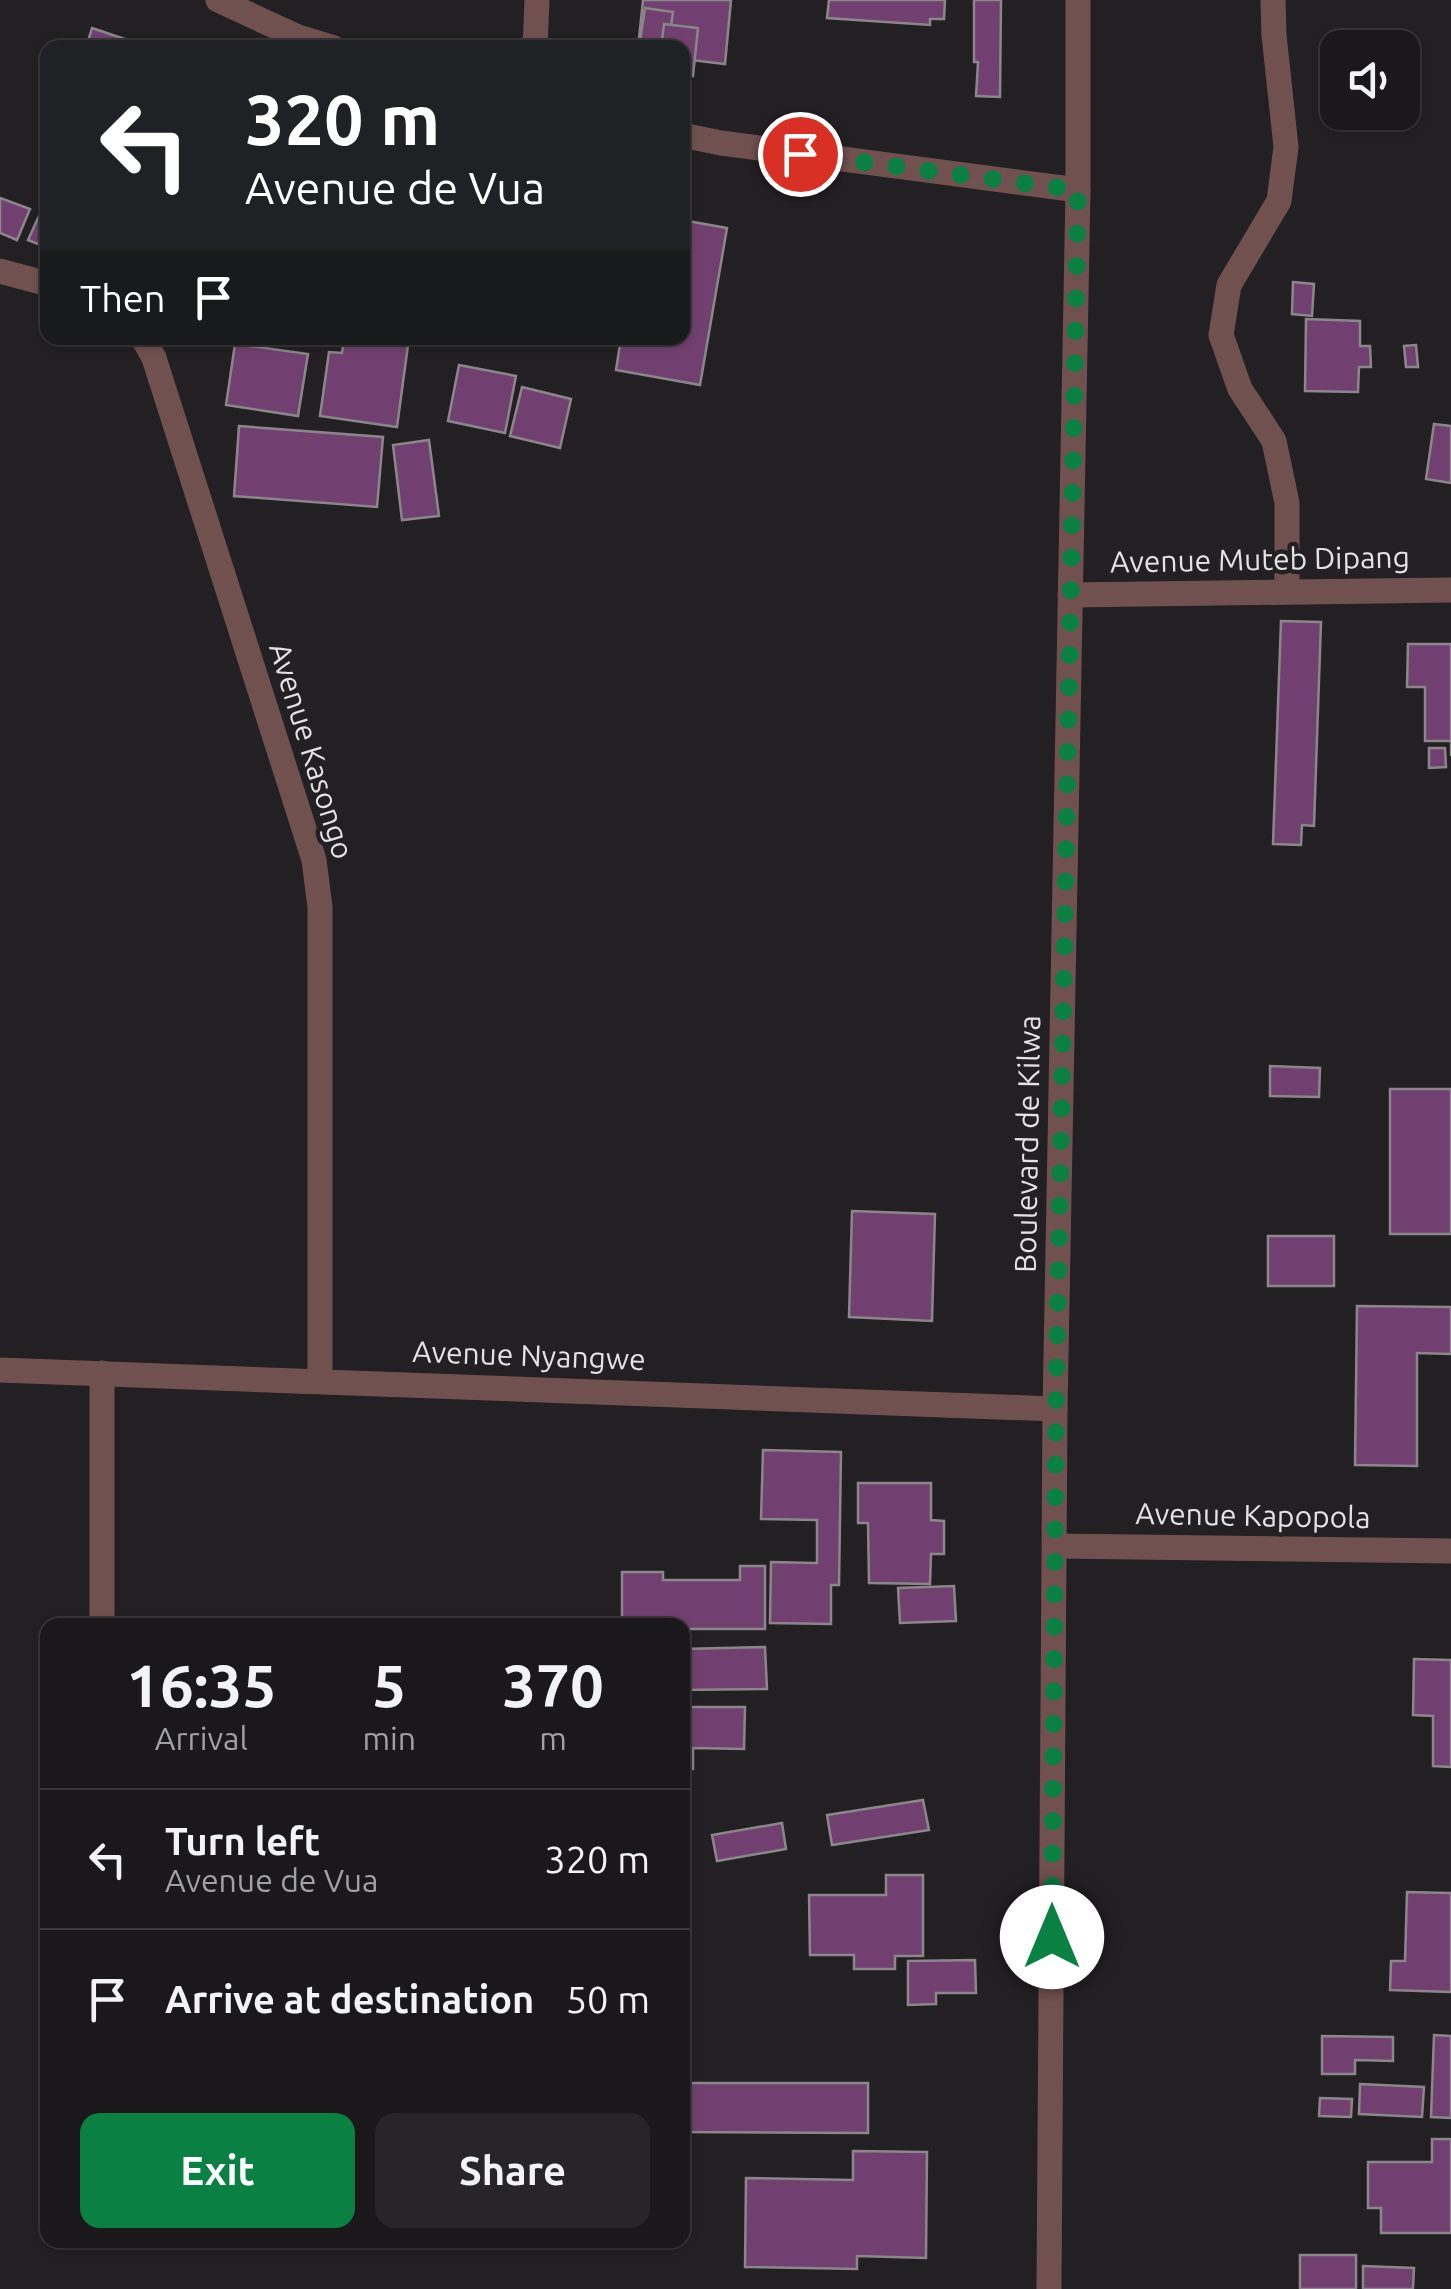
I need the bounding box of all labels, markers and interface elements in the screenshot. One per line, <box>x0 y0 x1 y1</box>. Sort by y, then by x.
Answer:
map controls <box>1320 30 1420 130</box>
button: sound <box>1320 30 1420 130</box>
icon: left <box>80 80 210 210</box>
text: 320 m <box>245 80 440 158</box>
pin <box>758 112 843 197</box>
icon: arrive <box>773 127 828 182</box>
text: Avenue de Vua <box>245 162 545 213</box>
icon: arrive <box>186 270 241 325</box>
text: Then <box>80 277 166 319</box>
street label: Avenue Muteb Dipang <box>1110 539 1410 579</box>
street label: Avenue Kasongo <box>263 639 361 863</box>
street label: Boulevard de Kilwa <box>1008 1015 1046 1273</box>
street label: Avenue Nyangwe <box>412 1334 646 1376</box>
street label: Avenue Kapopola <box>1135 1496 1371 1534</box>
text: 16:35 <box>126 1651 276 1718</box>
text: 5 <box>372 1651 406 1718</box>
text: 370 <box>502 1651 604 1718</box>
text: Arrival <box>155 1720 248 1756</box>
text: min <box>362 1720 416 1756</box>
text: m <box>539 1720 567 1756</box>
text: Turn left <box>165 1820 320 1862</box>
icon: left <box>80 1832 135 1887</box>
text: 320 m <box>544 1838 650 1880</box>
text: Avenue de Vua <box>165 1862 378 1898</box>
position arrow <box>1000 1885 1104 1989</box>
icon: arrive <box>80 1972 135 2027</box>
text: Arrive at destination <box>165 1978 534 2020</box>
text: 50 m <box>566 1978 650 2020</box>
button: Exit <box>80 2113 355 2228</box>
button: Share <box>375 2113 650 2228</box>

